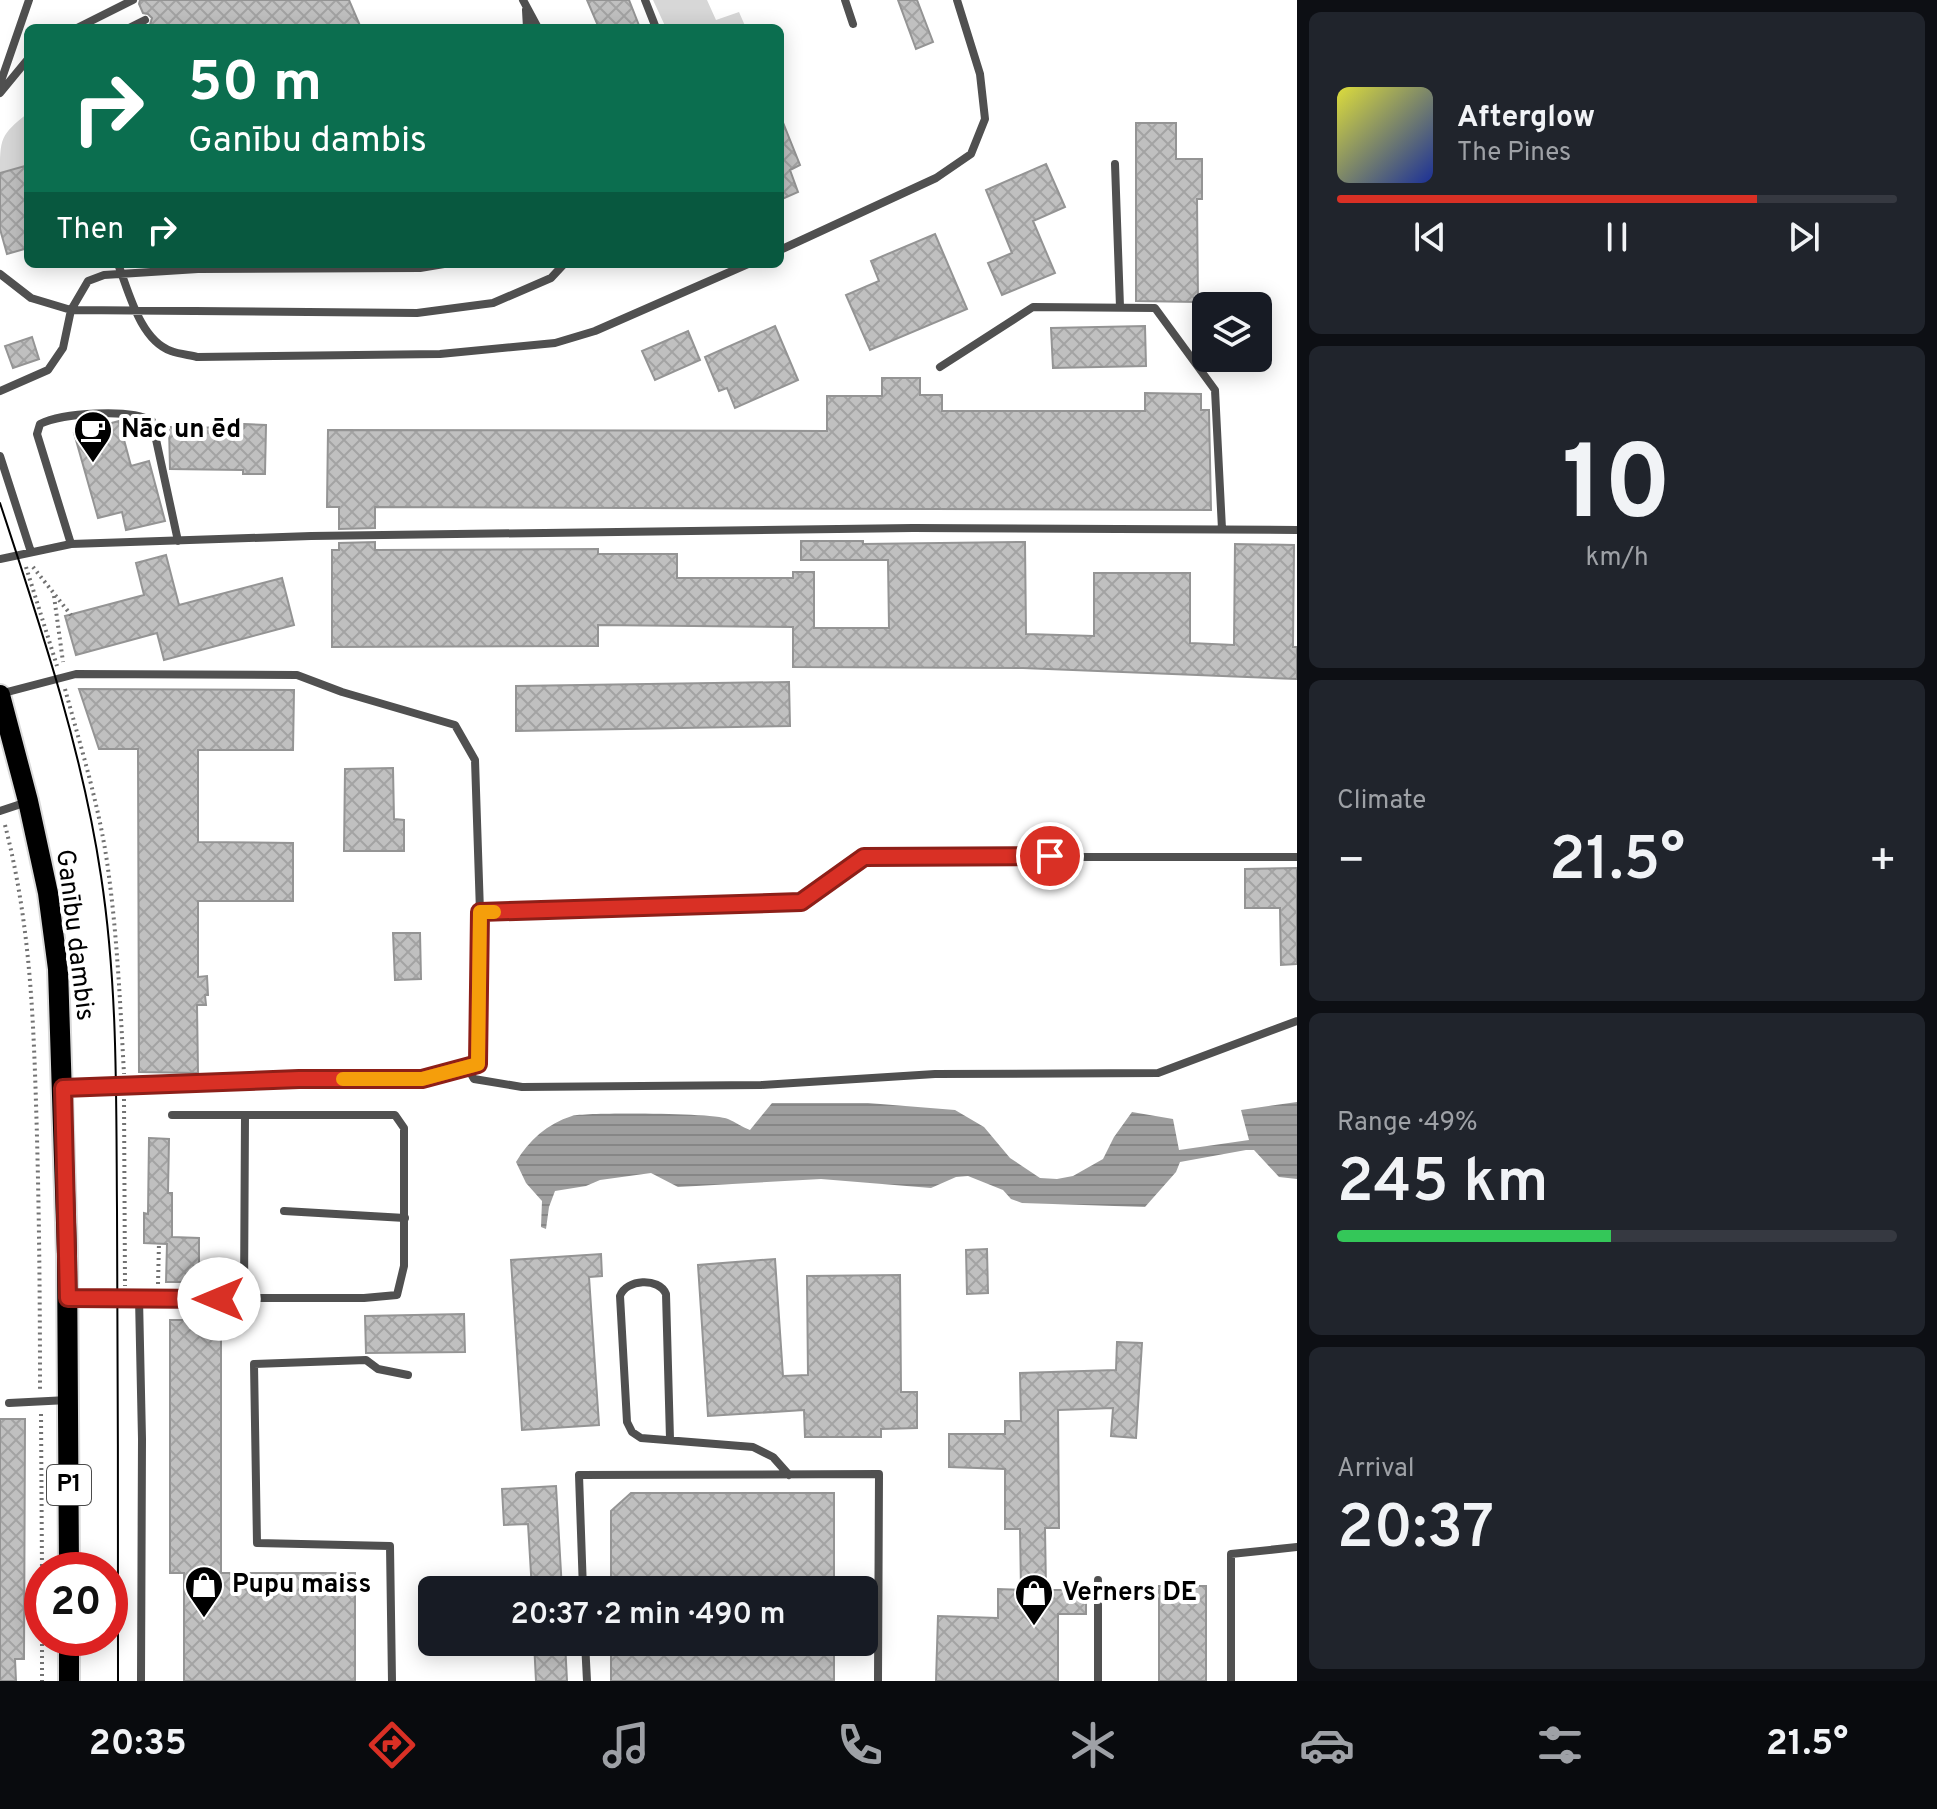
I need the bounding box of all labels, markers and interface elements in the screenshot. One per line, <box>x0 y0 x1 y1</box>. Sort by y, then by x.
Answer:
text: 50 m <box>188 50 322 120</box>
icon: right <box>56 56 160 160</box>
text: Afterglow <box>1457 100 1595 137</box>
text: Ganību dambis <box>188 119 427 165</box>
text: The Pines <box>1457 137 1571 170</box>
icon: right <box>140 208 184 252</box>
text: Then <box>56 212 124 249</box>
icon: previous <box>1408 215 1452 259</box>
icon: pause <box>1595 215 1639 259</box>
icon: next <box>1782 215 1826 259</box>
map controls <box>1192 292 1272 372</box>
button: layers <box>1192 292 1272 372</box>
cafe icon: Nāc un ēd <box>72 409 114 464</box>
place label: Nāc un ēd <box>121 414 241 447</box>
text: 10 <box>1562 424 1672 556</box>
text: km/h <box>1585 542 1649 575</box>
text: Climate <box>1337 785 1426 818</box>
pin <box>1016 822 1084 890</box>
text: 21.5° <box>1549 825 1685 901</box>
icon: arrive <box>1028 834 1072 878</box>
text: − <box>1337 835 1365 891</box>
text: + <box>1869 835 1897 891</box>
street label: Ganību dambis <box>47 847 101 1023</box>
text: Range · 49% <box>1337 1107 1478 1140</box>
text: 245 km <box>1337 1147 1548 1223</box>
position arrow <box>177 1257 261 1341</box>
text: Arrival <box>1337 1453 1415 1486</box>
road number: P1 <box>47 1465 91 1505</box>
text: 20:37 <box>1337 1493 1494 1569</box>
speed limit sign: 20 <box>24 1552 128 1656</box>
shop icon: Pupu maiss <box>183 1564 225 1619</box>
place label: Pupu maiss <box>232 1569 371 1602</box>
shop icon: Verners DE <box>1013 1572 1055 1627</box>
place label: Verners DE <box>1062 1577 1197 1610</box>
text: 20:37 · 2 min · 490 m <box>510 1597 786 1634</box>
icon: directions <box>364 1717 420 1773</box>
icon: music <box>598 1717 654 1773</box>
icon: phone <box>832 1717 888 1773</box>
icon: climate <box>1065 1717 1121 1773</box>
icon: car <box>1299 1717 1355 1773</box>
icon: filters <box>1532 1717 1588 1773</box>
text: 20:35 <box>89 1722 187 1768</box>
text: 21.5° <box>1766 1722 1848 1768</box>

